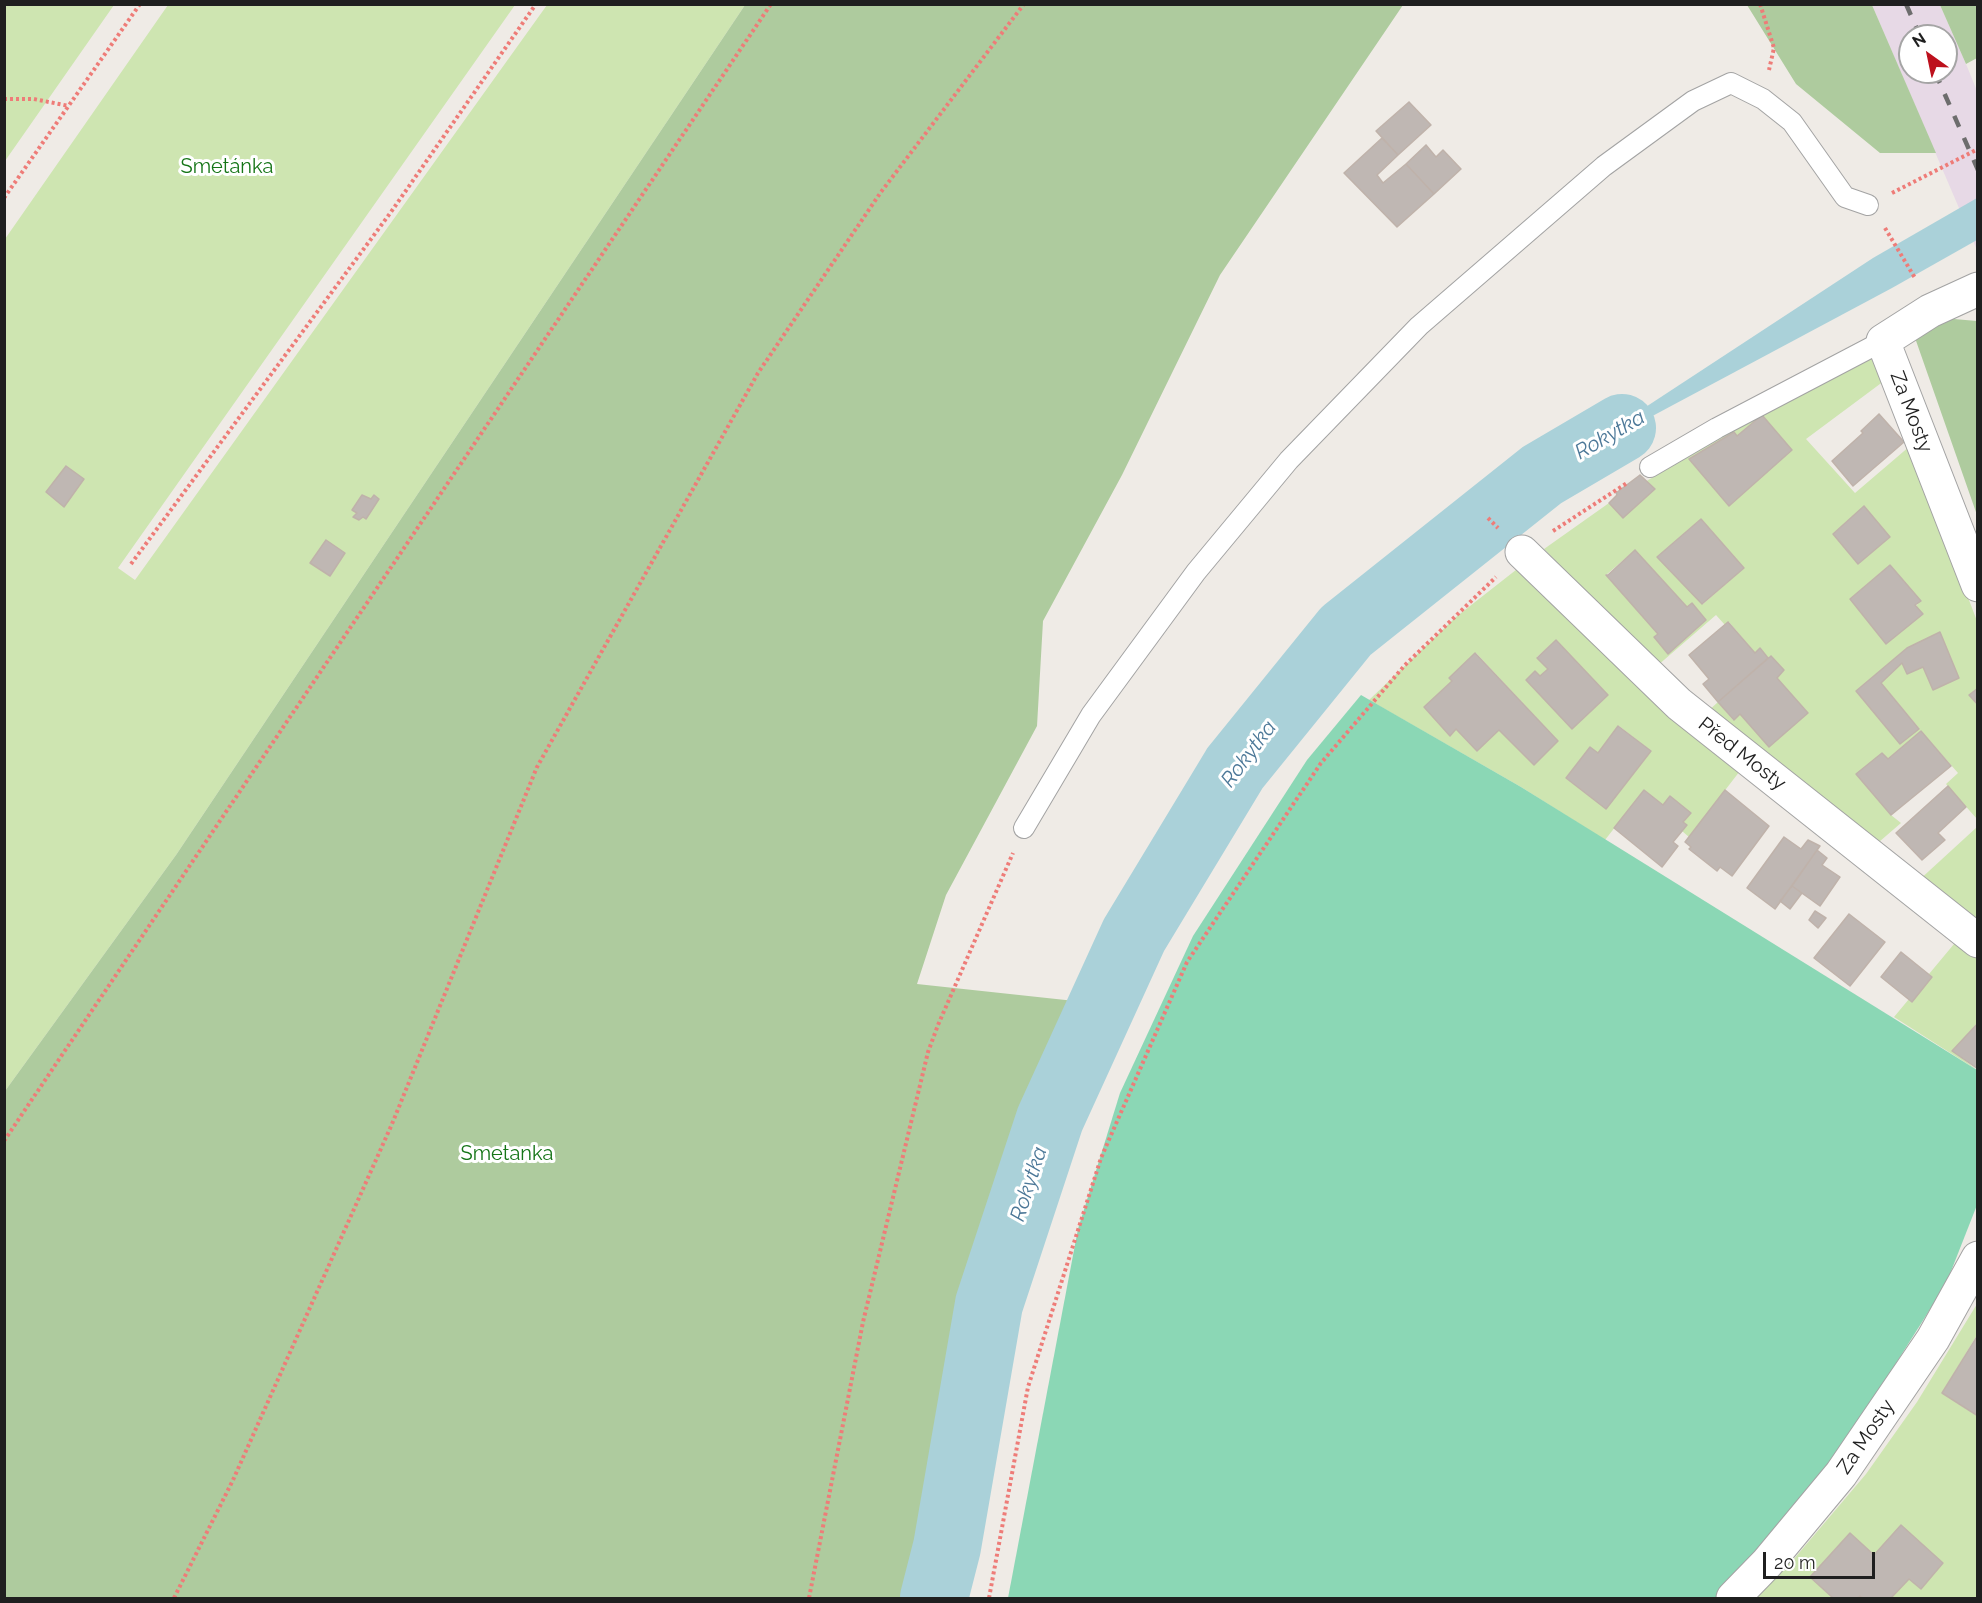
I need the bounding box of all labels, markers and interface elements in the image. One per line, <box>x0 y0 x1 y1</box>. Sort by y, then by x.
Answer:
north arrow <box>1898 24 1958 84</box>
text: N <box>1909 29 1929 51</box>
park label: Smetánka <box>181 155 273 179</box>
street label: Za Mosty <box>1885 368 1937 456</box>
water label: Rokytka <box>1571 405 1649 465</box>
street label: Před Mosty <box>1693 712 1791 796</box>
water label: Rokytka <box>1216 716 1282 792</box>
park label: Smetanka <box>461 1142 553 1166</box>
water label: Rokytka <box>1005 1144 1053 1224</box>
street label: Za Mosty <box>1832 1395 1900 1479</box>
scale bar <box>1766 1540 1878 1578</box>
text: 20 m <box>1774 1552 1816 1573</box>

